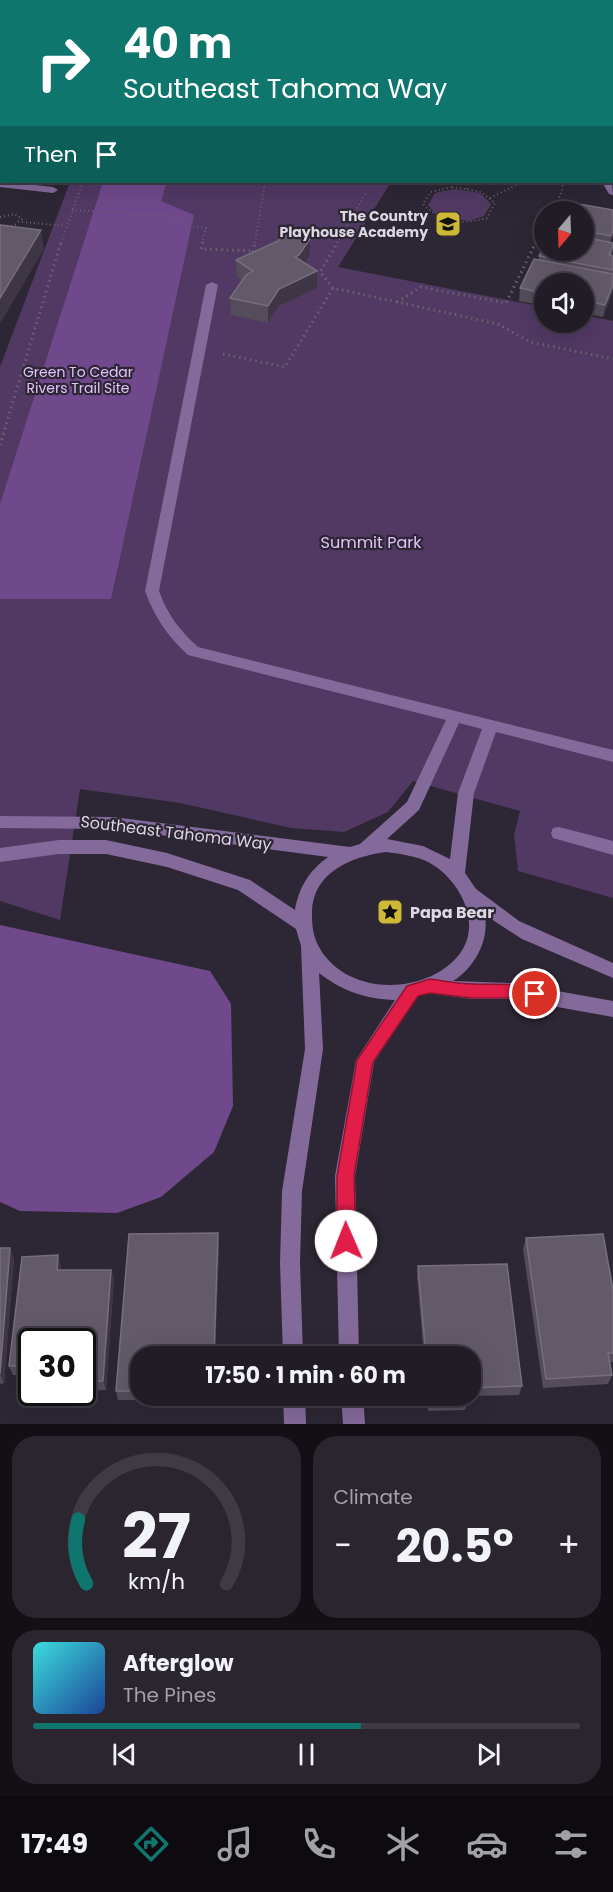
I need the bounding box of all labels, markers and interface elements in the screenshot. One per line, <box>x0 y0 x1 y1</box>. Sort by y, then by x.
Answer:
text: 40 m <box>123 14 232 73</box>
icon: right <box>24 24 102 102</box>
text: Southeast Tahoma Way <box>123 70 447 107</box>
icon: arrive <box>90 138 123 171</box>
text: Then <box>24 139 78 170</box>
north arrow <box>534 201 594 261</box>
map controls <box>534 201 594 333</box>
place label: The Country Playhouse Academy <box>279 206 428 242</box>
school or university icon: The Country Playhouse Academy <box>433 209 463 239</box>
button: sound <box>534 273 594 333</box>
park label: Green To Cedar Rivers Trail Site <box>23 362 133 398</box>
park label: Summit Park <box>321 531 422 554</box>
street label: Southeast Tahoma Way <box>79 810 273 856</box>
place icon: Papa Bear <box>375 897 405 927</box>
place label: Papa Bear <box>410 901 494 924</box>
pin <box>509 968 560 1019</box>
icon: arrive <box>518 977 551 1010</box>
position arrow <box>314 1209 378 1273</box>
speed limit sign: 30 <box>18 1328 96 1406</box>
text: 17:50 · 1 min · 60 m <box>205 1360 406 1391</box>
text: Climate <box>334 1483 413 1511</box>
text: 27 <box>122 1492 191 1580</box>
text: 20.5° <box>396 1515 513 1578</box>
text: − <box>334 1522 352 1569</box>
text: + <box>557 1522 580 1569</box>
text: km/h <box>128 1566 185 1597</box>
text: Afterglow <box>123 1648 234 1679</box>
text: The Pines <box>123 1681 217 1709</box>
icon: previous <box>108 1738 141 1771</box>
icon: pause <box>290 1738 323 1771</box>
icon: next <box>472 1738 505 1771</box>
icon: directions <box>130 1823 172 1865</box>
icon: music <box>214 1823 256 1865</box>
icon: phone <box>298 1823 340 1865</box>
icon: climate <box>382 1823 424 1865</box>
icon: car <box>466 1823 508 1865</box>
icon: filters <box>550 1823 592 1865</box>
text: 17:49 <box>21 1825 88 1862</box>

